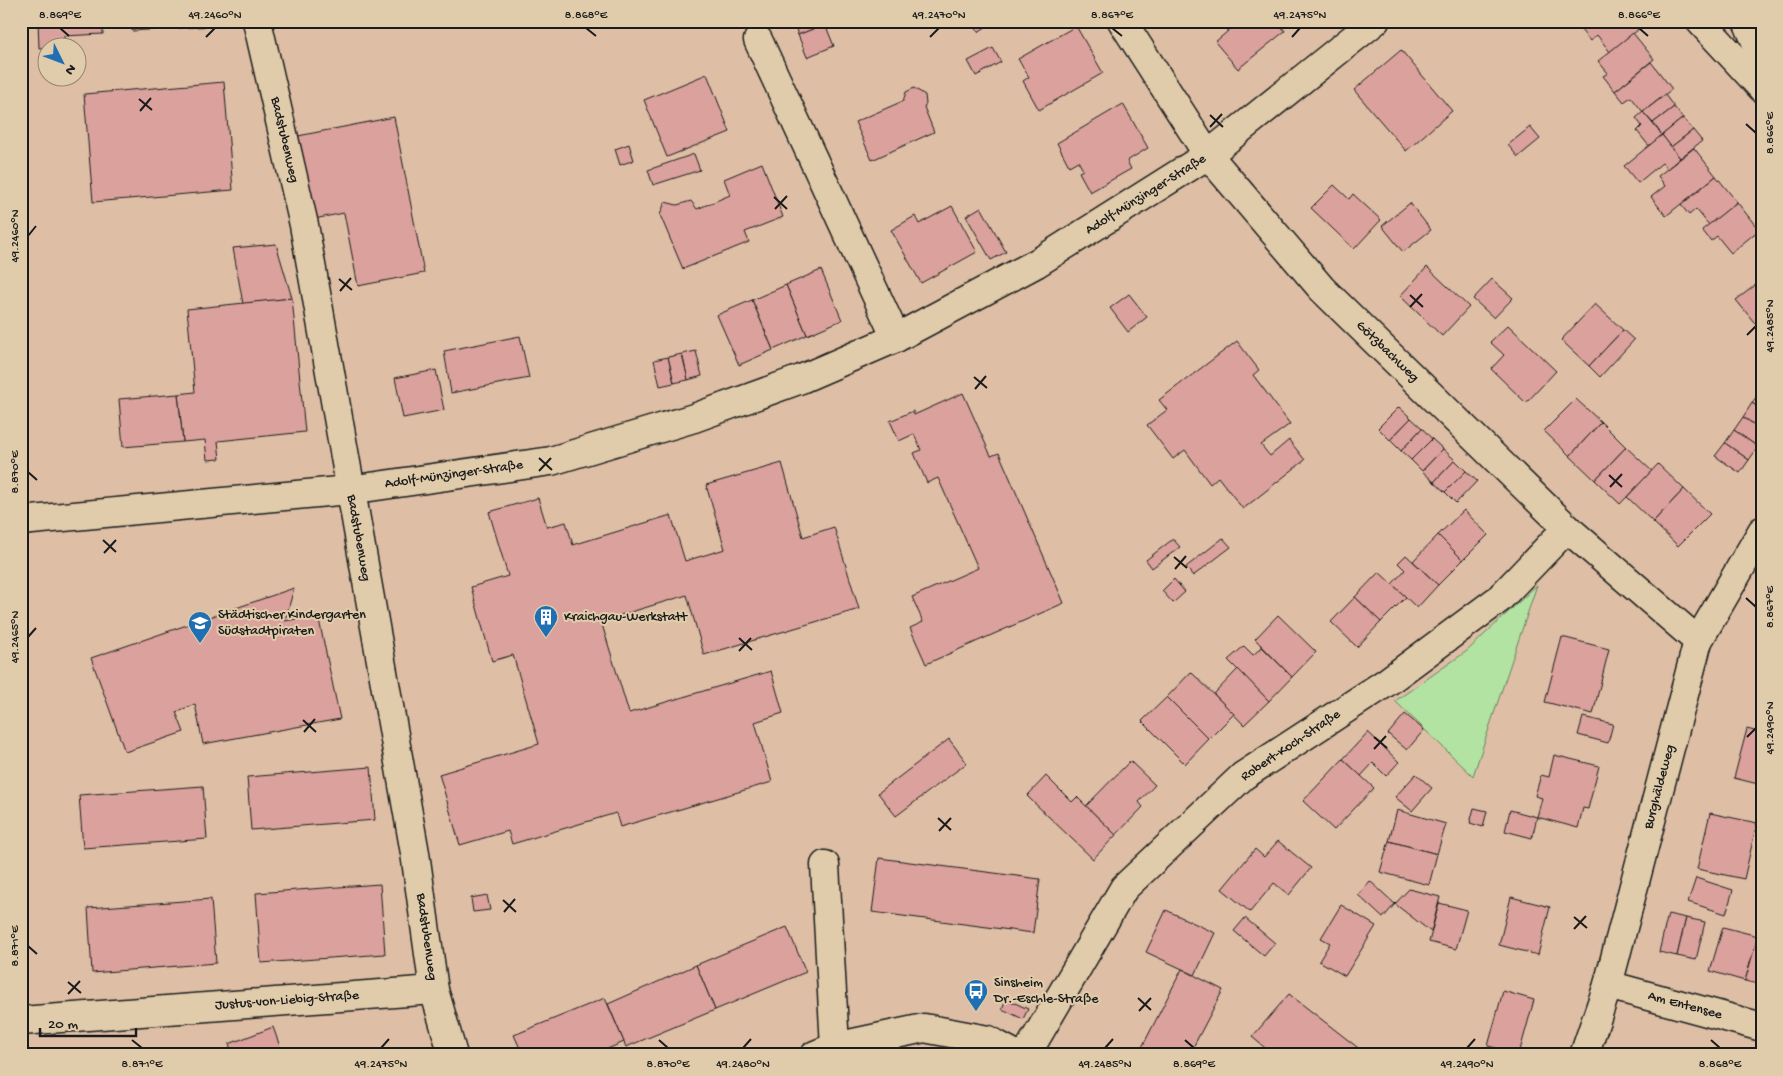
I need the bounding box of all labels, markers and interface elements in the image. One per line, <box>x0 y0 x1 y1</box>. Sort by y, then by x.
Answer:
text: 8.869°E <box>39 9 81 23</box>
text: 49.2460°N <box>188 9 242 23</box>
text: 8.868°E <box>565 9 608 23</box>
text: 49.2470°N <box>912 9 966 23</box>
text: 8.867°E <box>1091 9 1134 23</box>
text: 49.2475°N <box>1274 9 1327 23</box>
text: 8.866°E <box>1618 9 1660 23</box>
north arrow <box>38 38 88 88</box>
text: N <box>60 60 79 78</box>
street label: Badstubenweg <box>266 94 302 185</box>
text: 8.866°E <box>1764 112 1778 154</box>
street label: Adolf-Münzinger-Straße <box>1082 150 1210 239</box>
text: 49.2460°N <box>9 209 23 263</box>
text: 49.2485°N <box>1764 299 1778 353</box>
street label: Götzbachweg <box>1352 318 1422 386</box>
text: 8.870°E <box>9 450 23 493</box>
street label: Adolf-Münzinger-Straße <box>384 457 525 493</box>
street label: Badstubenweg <box>342 492 374 583</box>
text: 8.867°E <box>1764 585 1778 628</box>
building icon: Kraichgau-Werkstatt <box>533 604 559 638</box>
place label: Städtischer Kindergarten Südstadtpiraten <box>218 607 366 640</box>
place label: Kraichgau-Werkstatt <box>564 609 688 626</box>
school or university icon: Städtischer Kindergarten Südstadtpiraten <box>187 610 213 644</box>
text: 49.2465°N <box>9 611 23 663</box>
text: 49.2490°N <box>1764 701 1778 755</box>
street label: Robert-Koch-Straße <box>1238 706 1345 786</box>
street label: Burghäldeweg <box>1640 743 1679 832</box>
street label: Badstubenweg <box>411 891 441 982</box>
text: 8.871°E <box>9 925 23 966</box>
place label: Sinsheim Dr.-Eschle-Straße <box>993 975 1099 1008</box>
bus stop icon: Sinsheim Dr.-Eschle-Straße <box>963 978 989 1012</box>
street label: Justus-von-Liebig-Straße <box>214 987 360 1015</box>
street label: Am Entensee <box>1646 988 1725 1024</box>
scale bar <box>40 1006 136 1038</box>
text: 20 m <box>48 1016 78 1034</box>
text: 8.871°E <box>122 1058 163 1072</box>
text: 49.2475°N <box>355 1058 408 1072</box>
text: 8.870°E <box>647 1058 690 1072</box>
text: 49.2480°N <box>716 1058 770 1072</box>
text: 49.2485°N <box>1078 1058 1132 1072</box>
text: 8.869°E <box>1173 1058 1215 1072</box>
text: 49.2490°N <box>1440 1058 1494 1072</box>
text: 8.868°E <box>1699 1058 1742 1072</box>

